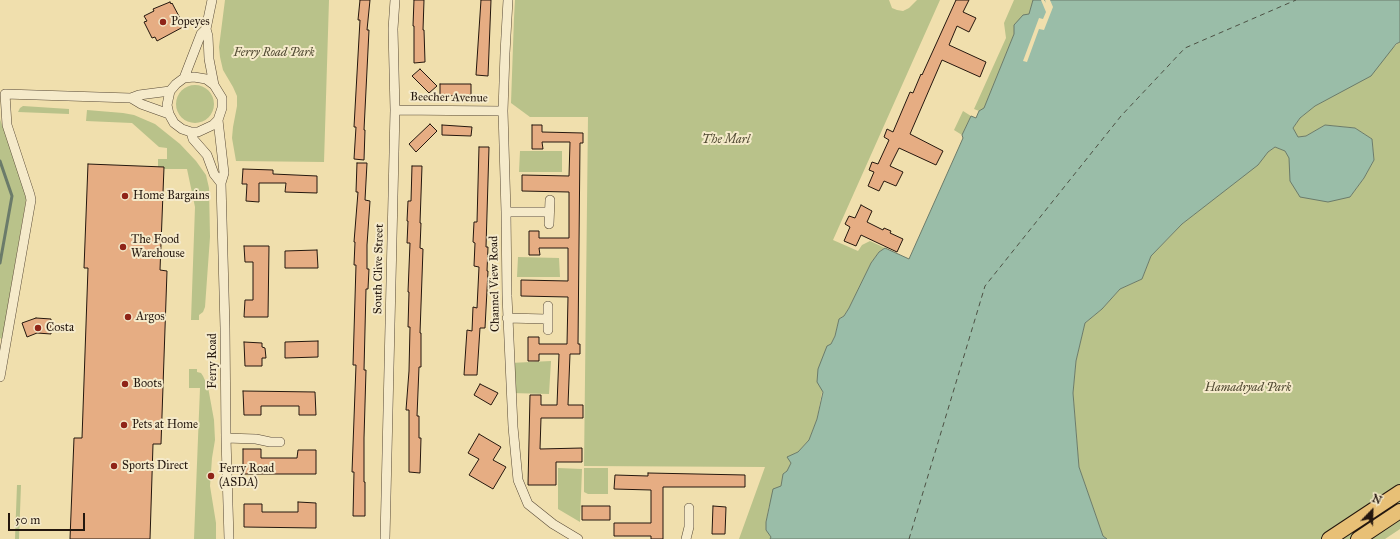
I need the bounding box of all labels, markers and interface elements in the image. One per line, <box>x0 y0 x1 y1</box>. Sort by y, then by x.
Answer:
place label: Popeyes <box>171 15 210 29</box>
marker: Popeyes <box>158 17 168 27</box>
park label: Ferry Road Park <box>233 46 315 60</box>
street label: Beecher Avenue <box>410 90 488 106</box>
park label: The Marl <box>702 133 750 147</box>
place label: Home Bargains <box>133 189 209 203</box>
marker: Home Bargains <box>120 191 130 201</box>
street label: South Clive Street <box>371 224 387 314</box>
place label: The Food Warehouse <box>131 233 185 261</box>
street label: Channel View Road <box>487 236 503 332</box>
marker: The Food Warehouse <box>118 242 128 252</box>
place label: Argos <box>136 310 165 324</box>
marker: Argos <box>123 312 133 322</box>
place label: Costa <box>46 321 74 335</box>
marker: Costa <box>33 323 43 333</box>
street label: Ferry Road <box>206 333 220 389</box>
place label: Boots <box>133 377 162 391</box>
marker: Boots <box>120 379 130 389</box>
park label: Hamadryad Park <box>1205 381 1291 395</box>
place label: Pets at Home <box>132 418 198 432</box>
marker: Pets at Home <box>119 420 129 430</box>
place label: Sports Direct <box>122 459 188 473</box>
marker: Sports Direct <box>109 461 119 471</box>
place label: Ferry Road (ASDA) <box>219 462 274 490</box>
marker: Ferry Road (ASDA) <box>206 471 216 481</box>
north arrow <box>1352 491 1392 531</box>
text: N <box>1370 492 1384 507</box>
scale bar <box>10 505 87 531</box>
text: 50 m <box>15 513 40 527</box>

